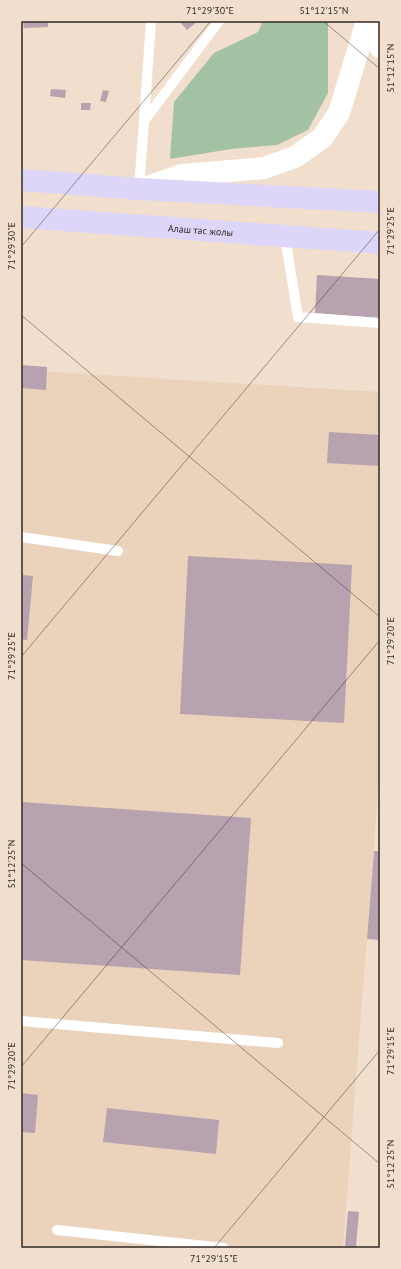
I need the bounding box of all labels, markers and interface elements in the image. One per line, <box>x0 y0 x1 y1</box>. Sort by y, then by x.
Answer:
text: 71°29'30"E <box>186 4 234 17</box>
text: 51°12'15"N <box>299 4 349 17</box>
text: 51°12'15"N <box>384 43 397 93</box>
text: 71°29'25"E <box>384 207 397 255</box>
street label: Алаш тас жолы <box>168 221 234 239</box>
text: 71°29'30"E <box>5 222 18 270</box>
text: 71°29'20"E <box>384 617 397 665</box>
text: 71°29'25"E <box>5 632 18 680</box>
text: 51°12'25"N <box>5 839 18 889</box>
text: 71°29'15"E <box>384 1027 397 1075</box>
text: 71°29'20"E <box>5 1042 18 1090</box>
text: 51°12'25"N <box>384 1139 397 1189</box>
text: 71°29'15"E <box>190 1252 238 1265</box>

